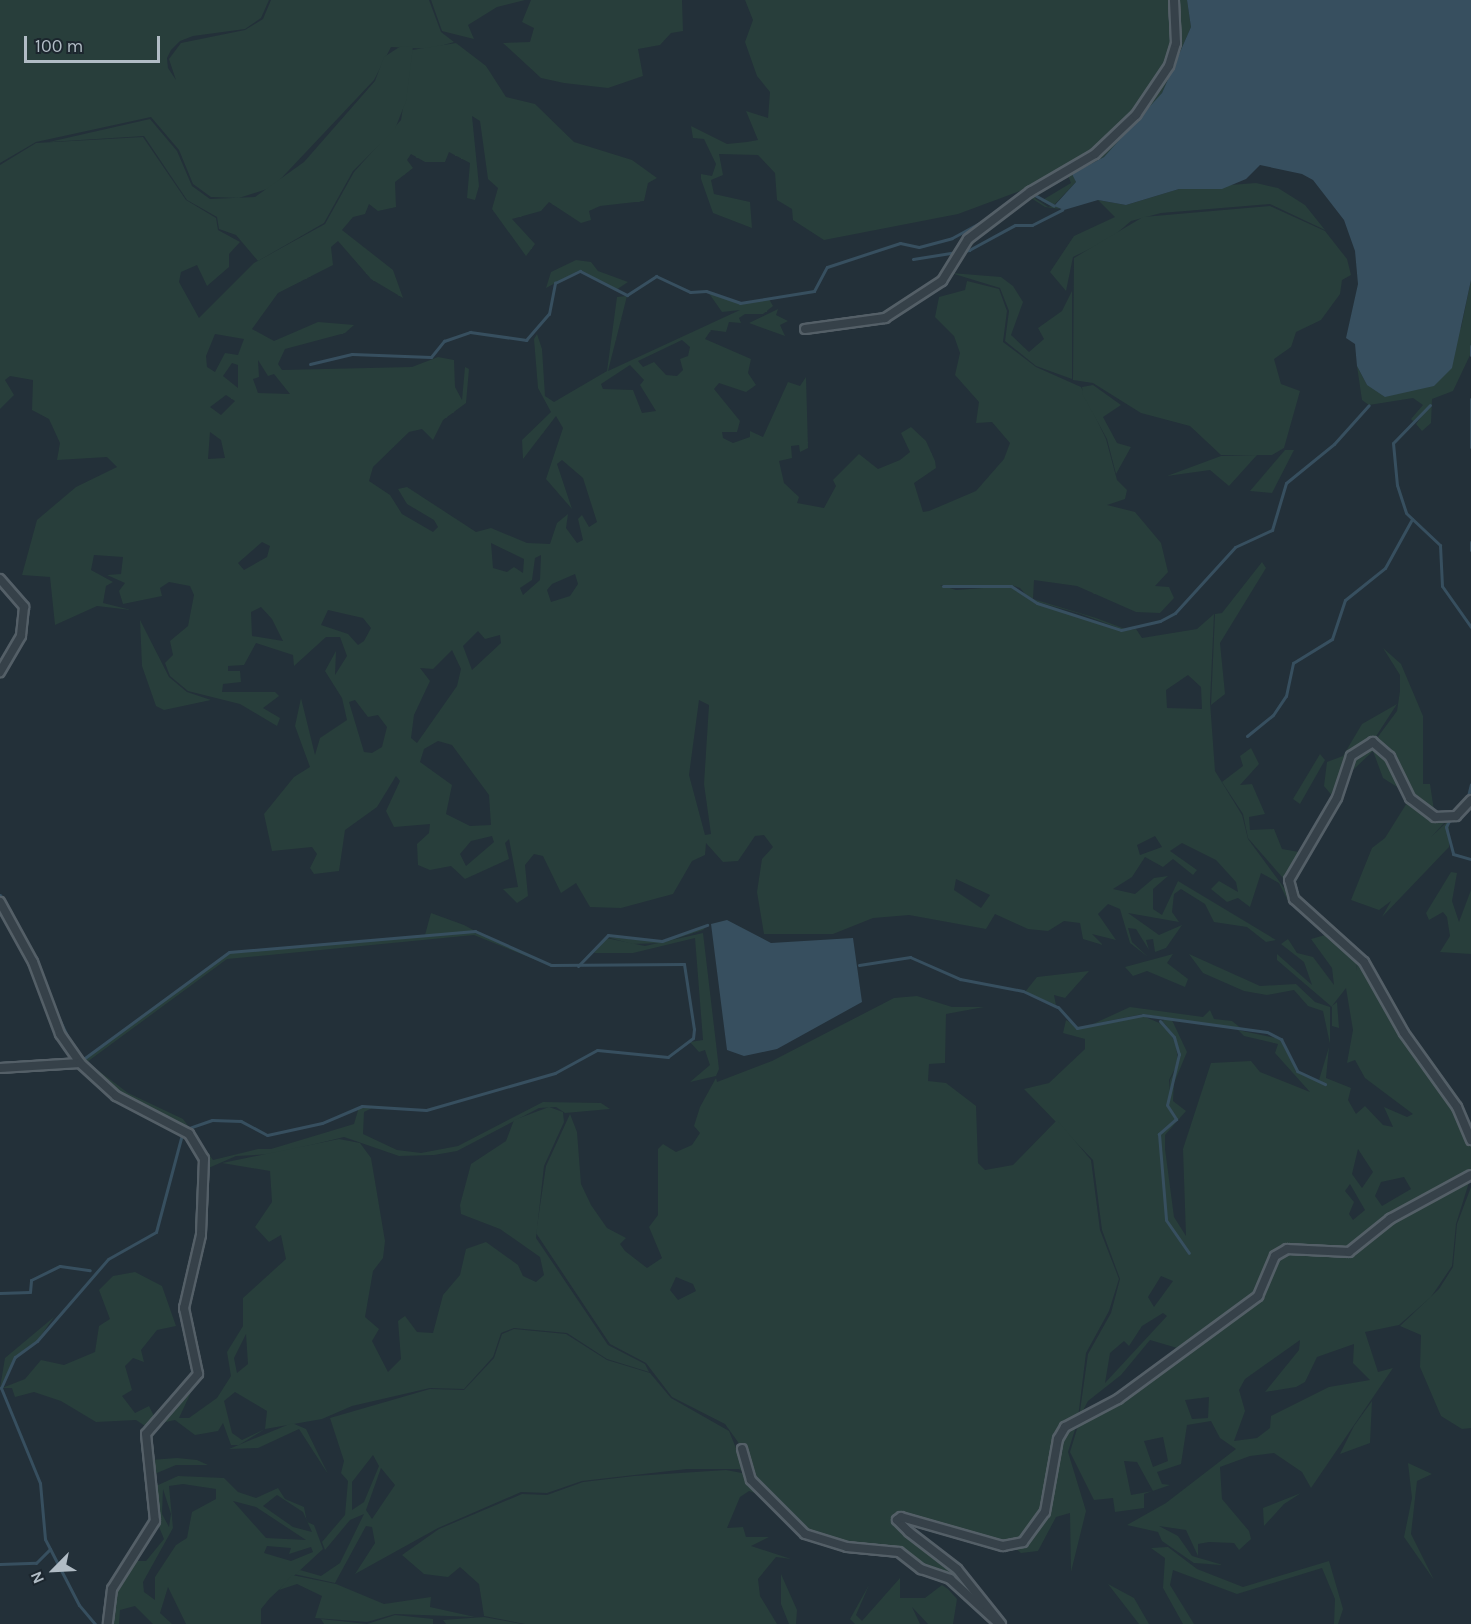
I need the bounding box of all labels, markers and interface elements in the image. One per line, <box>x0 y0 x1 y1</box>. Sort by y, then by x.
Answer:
scale bar <box>27 24 164 62</box>
text: 100 m <box>35 35 83 57</box>
north arrow <box>24 1540 84 1600</box>
text: N <box>26 1568 48 1587</box>

